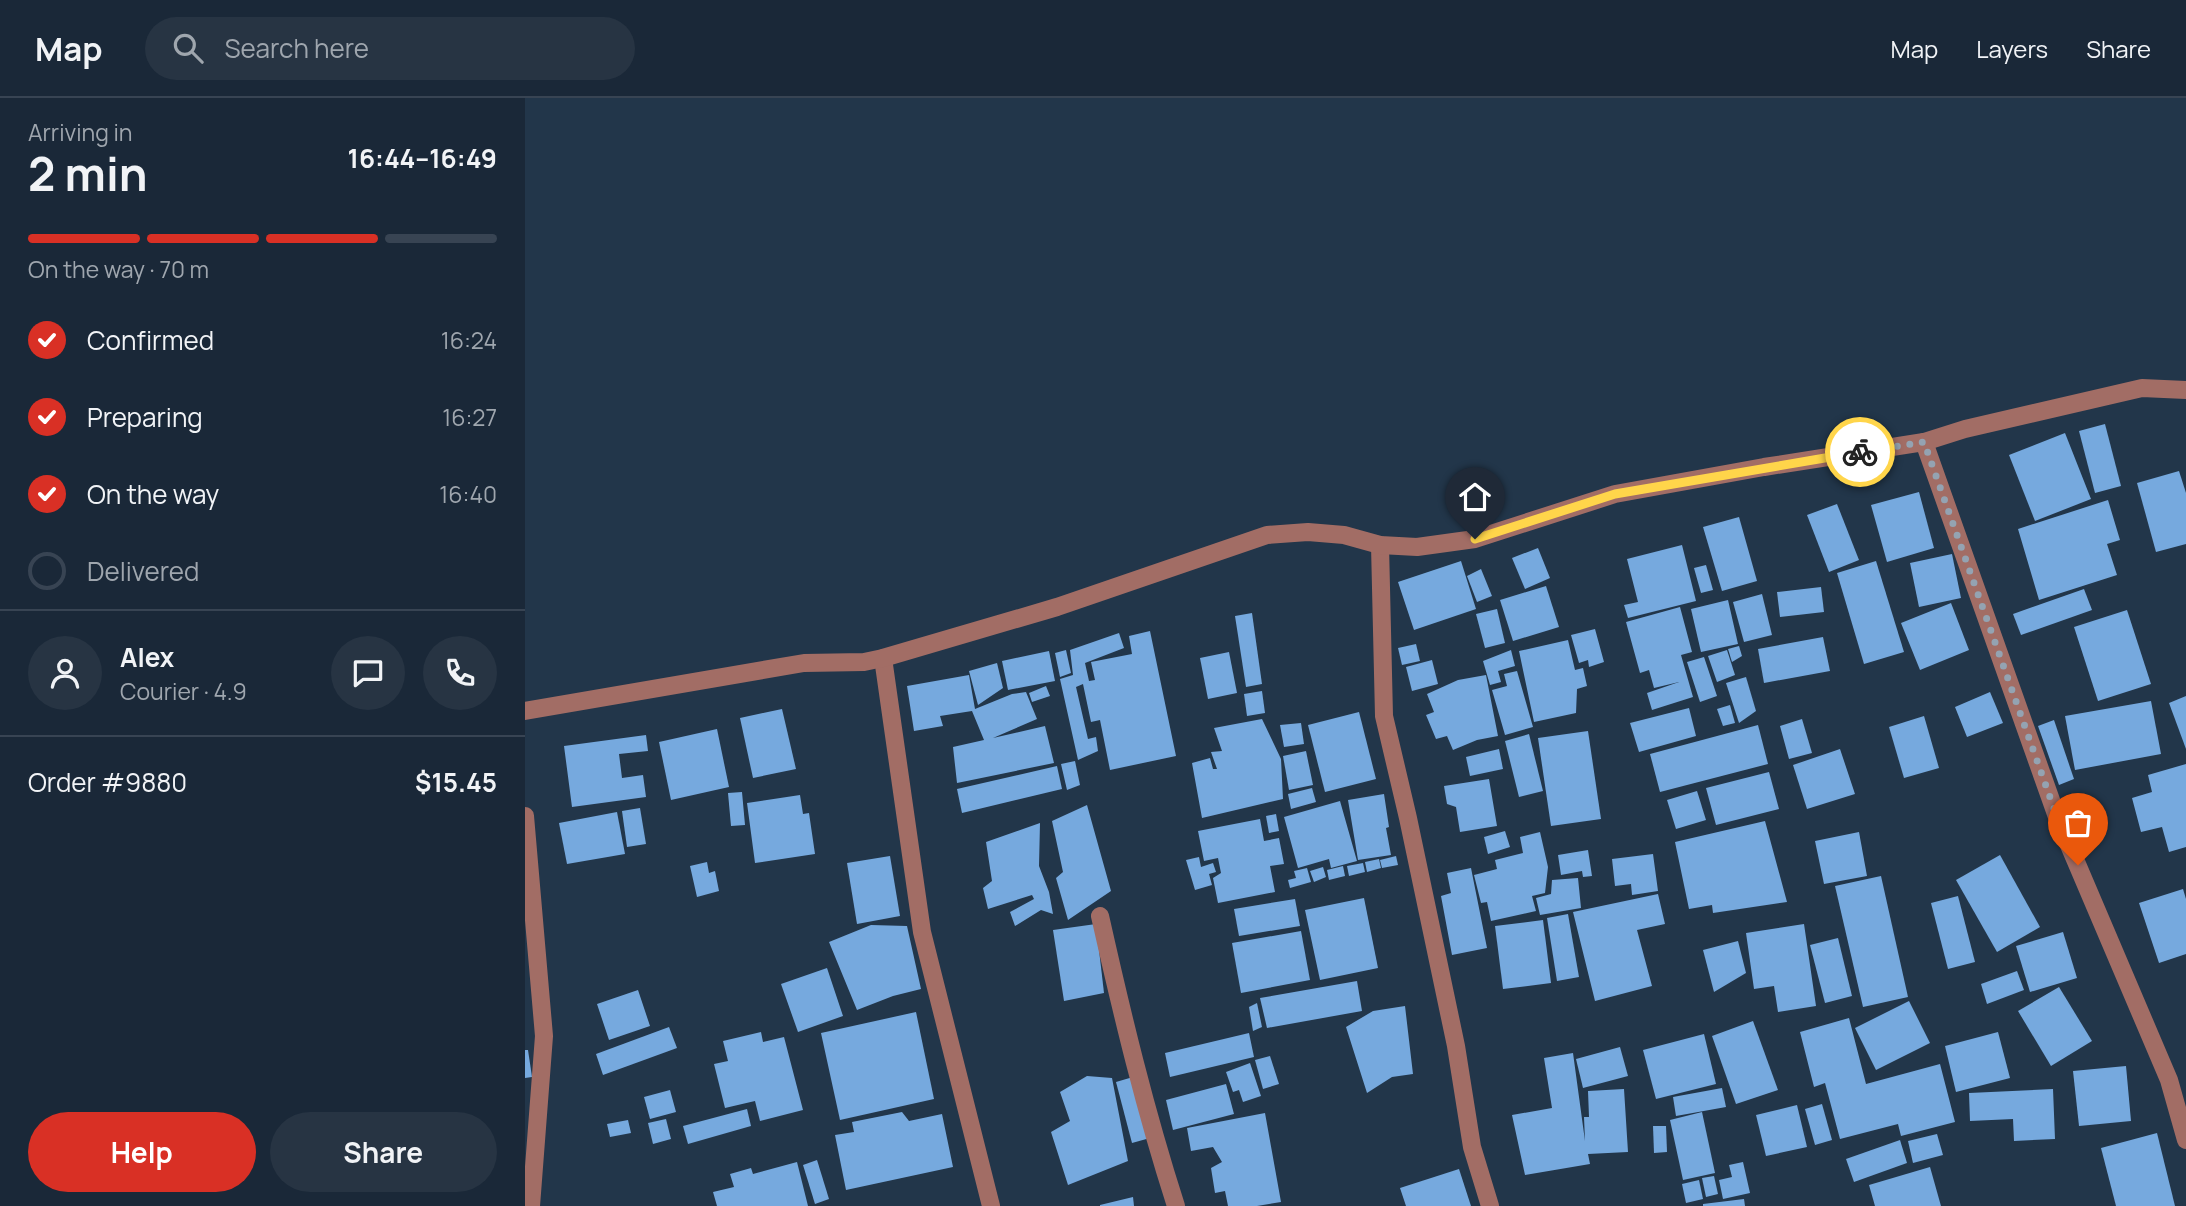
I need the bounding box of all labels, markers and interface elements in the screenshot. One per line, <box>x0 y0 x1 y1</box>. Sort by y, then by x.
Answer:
search box <box>145 17 635 80</box>
text: Map <box>35 26 103 71</box>
icon: search <box>169 29 207 67</box>
text: Search here <box>225 30 369 66</box>
text: Map <box>1891 32 1938 65</box>
text: Layers <box>1976 32 2048 65</box>
text: Share <box>2086 32 2151 65</box>
text: Arriving in <box>28 116 133 148</box>
text: 16:44–16:49 <box>348 140 497 176</box>
text: 2 min <box>28 142 148 205</box>
text: On the way · 70 m <box>28 253 209 285</box>
icon: check <box>28 321 66 359</box>
text: Confirmed <box>87 322 214 358</box>
text: 16:24 <box>441 324 497 356</box>
icon: check <box>28 398 66 436</box>
text: Preparing <box>87 399 203 435</box>
text: 16:27 <box>442 401 497 433</box>
courier <box>1825 417 1895 487</box>
icon: bike <box>1841 433 1879 471</box>
pin <box>1445 467 1505 539</box>
icon: check <box>28 475 66 513</box>
text: On the way <box>87 476 219 512</box>
text: 16:40 <box>439 478 497 510</box>
icon: home <box>1456 478 1494 516</box>
text: Delivered <box>87 553 199 589</box>
button: person <box>28 636 102 710</box>
button: chat <box>331 636 405 710</box>
button: phone <box>423 636 497 710</box>
text: Alex <box>120 639 174 675</box>
text: Courier · 4.9 <box>120 675 247 707</box>
text: Order #9880 <box>28 764 187 800</box>
text: $15.45 <box>415 764 497 800</box>
pin <box>2048 793 2108 865</box>
icon: bag <box>2059 804 2097 842</box>
button: Help <box>28 1112 256 1192</box>
button: Share <box>270 1112 497 1192</box>

